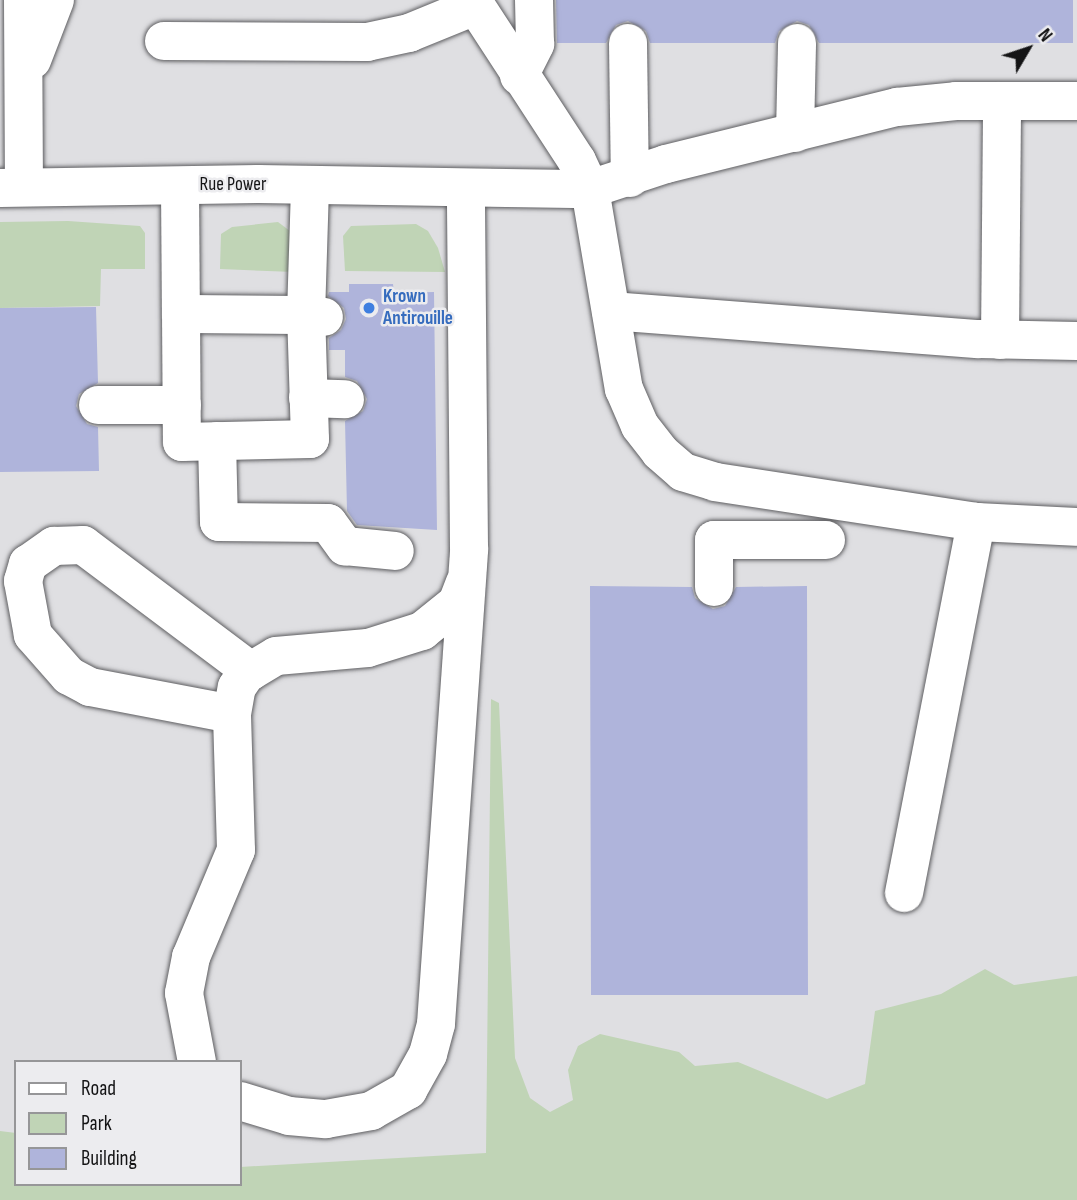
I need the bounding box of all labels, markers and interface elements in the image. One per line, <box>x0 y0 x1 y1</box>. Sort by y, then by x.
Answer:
north arrow <box>993 14 1063 84</box>
text: N <box>1033 24 1057 47</box>
street label: Rue Power <box>200 174 266 196</box>
place label: Krown Antirouille <box>383 286 453 330</box>
marker: Krown Antirouille <box>361 300 377 316</box>
legend <box>14 1060 242 1186</box>
text: Road <box>81 1076 116 1101</box>
text: Park <box>81 1111 112 1136</box>
text: Building <box>81 1146 137 1171</box>

